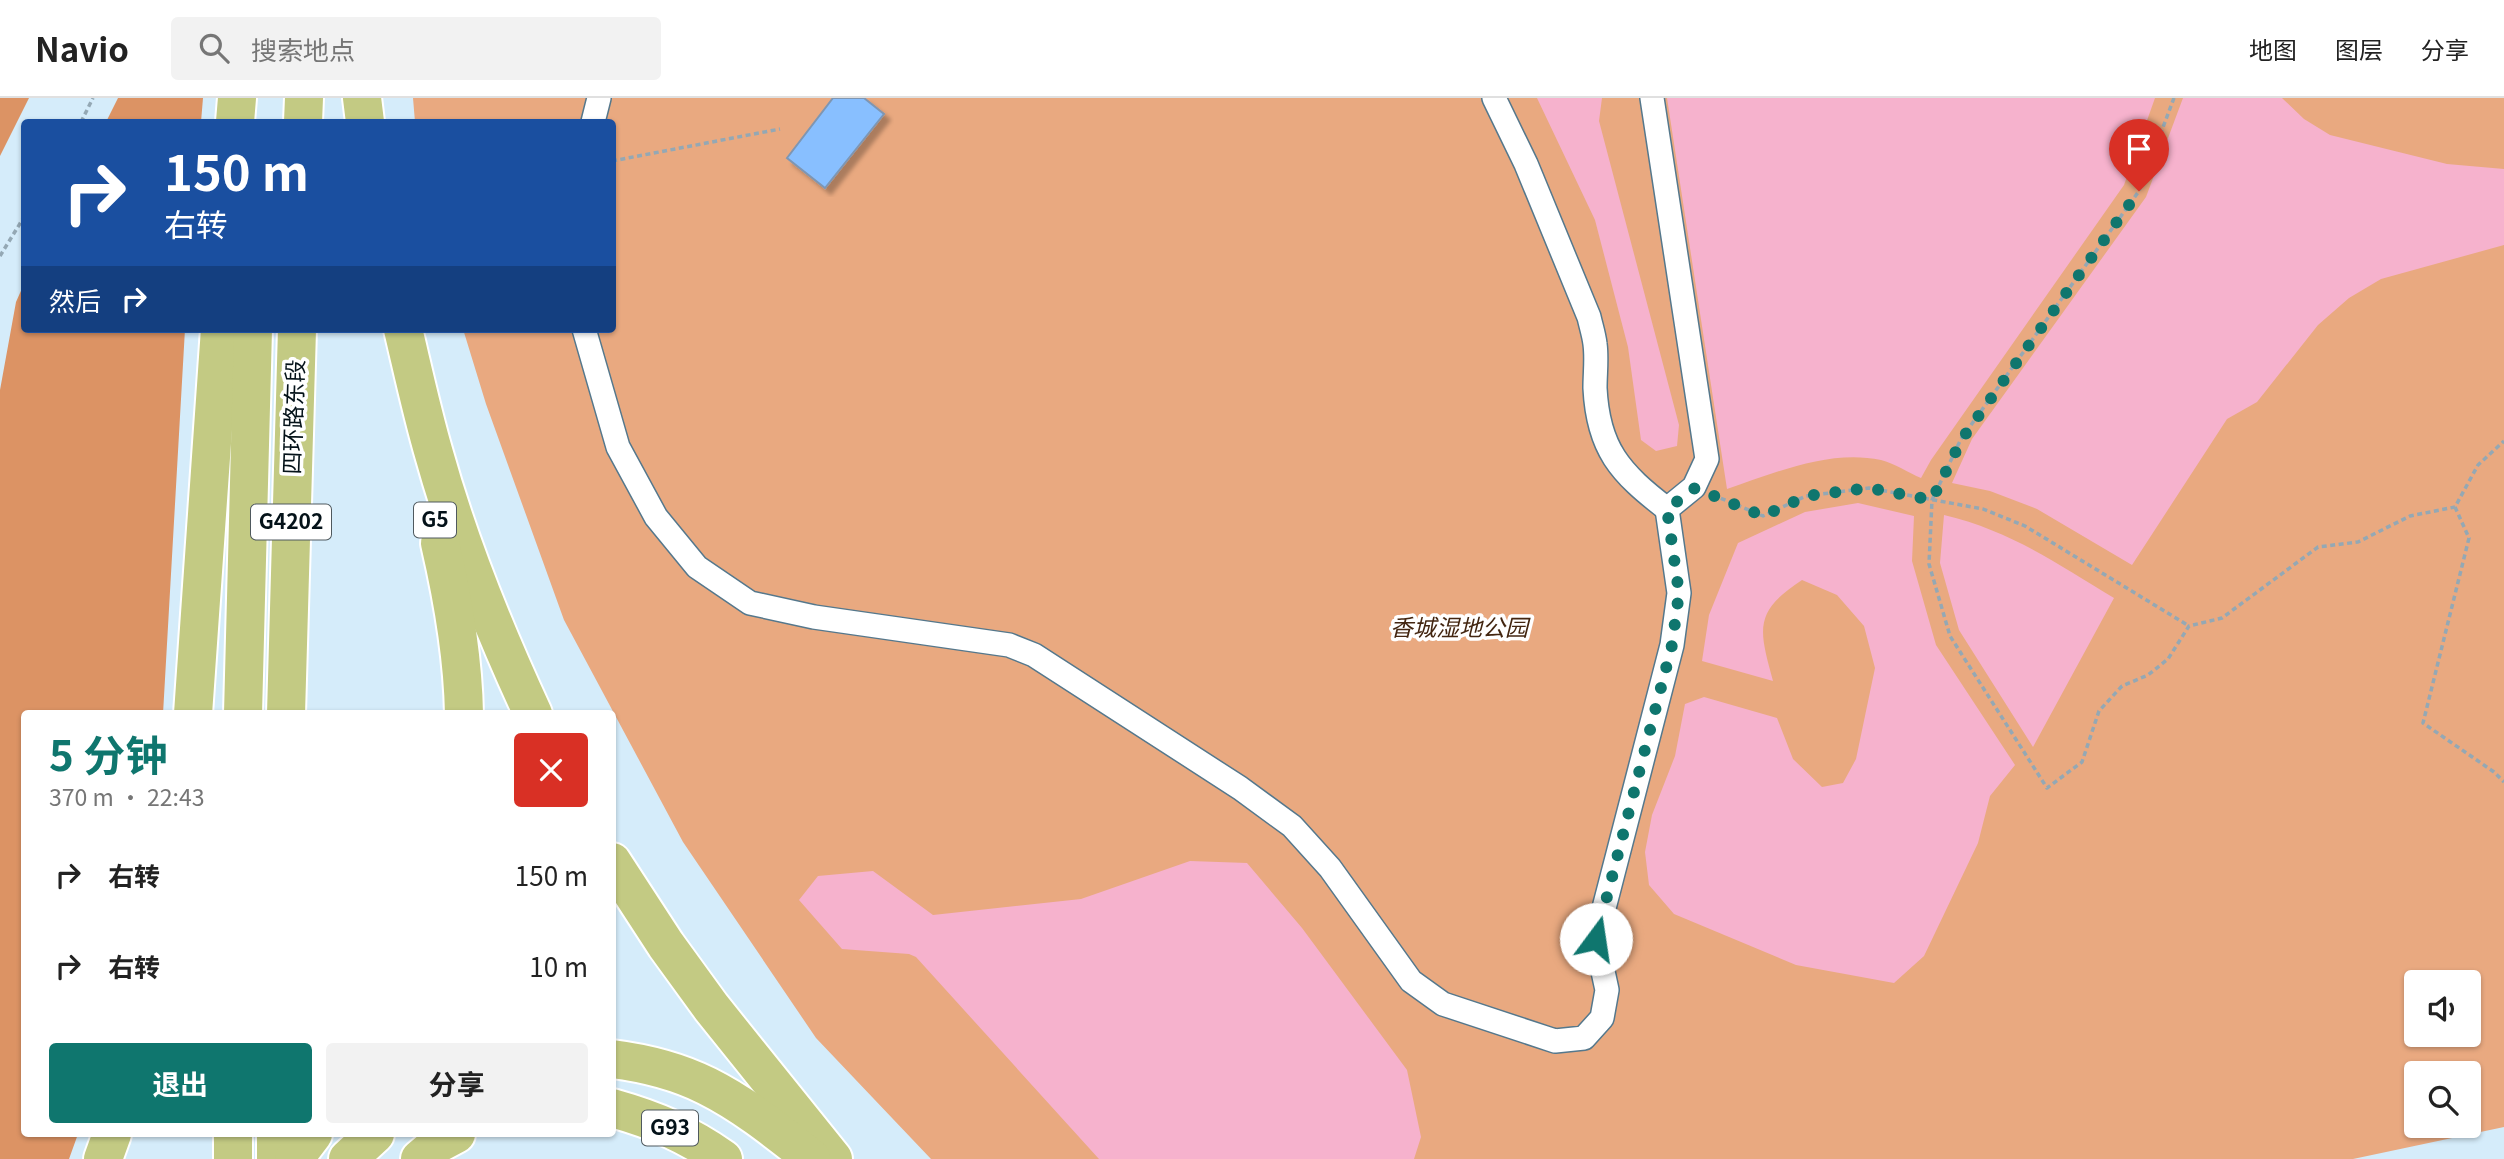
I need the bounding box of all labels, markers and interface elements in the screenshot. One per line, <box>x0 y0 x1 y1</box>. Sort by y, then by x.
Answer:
search box <box>171 17 661 80</box>
text: Navio <box>35 24 129 72</box>
icon: search <box>195 29 233 67</box>
text: 搜索地点 <box>251 30 355 67</box>
text: 地图 <box>2249 31 2297 66</box>
text: 图层 <box>2335 31 2383 66</box>
text: 分享 <box>2421 31 2469 66</box>
pin <box>2109 119 2169 191</box>
icon: arrive <box>2120 130 2158 168</box>
text: 150 m <box>164 134 309 205</box>
icon: right <box>49 147 140 238</box>
text: 右转 <box>164 200 228 246</box>
icon: right <box>115 280 153 318</box>
text: 然后 <box>49 281 101 318</box>
street label: 四环路东段 <box>273 359 311 475</box>
road number: G5 <box>414 502 456 538</box>
road number: G4202 <box>251 504 331 540</box>
park label: 香城湿地公园 <box>1390 609 1531 643</box>
text: 5 分钟 <box>49 722 167 783</box>
button: close <box>514 733 588 807</box>
text: 370 m · 22:43 <box>49 779 205 813</box>
icon: right <box>49 856 87 894</box>
text: 右转 <box>108 856 160 893</box>
text: 150 m <box>515 856 588 893</box>
position arrow <box>1559 902 1633 976</box>
icon: right <box>49 947 87 985</box>
text: 右转 <box>108 947 160 984</box>
text: 10 m <box>529 947 588 984</box>
map controls <box>2404 970 2481 1138</box>
button: sound <box>2404 970 2481 1047</box>
button: 退出 <box>49 1043 312 1123</box>
button: 分享 <box>326 1043 588 1123</box>
button: search <box>2404 1061 2481 1138</box>
road number: G93 <box>642 1110 698 1146</box>

